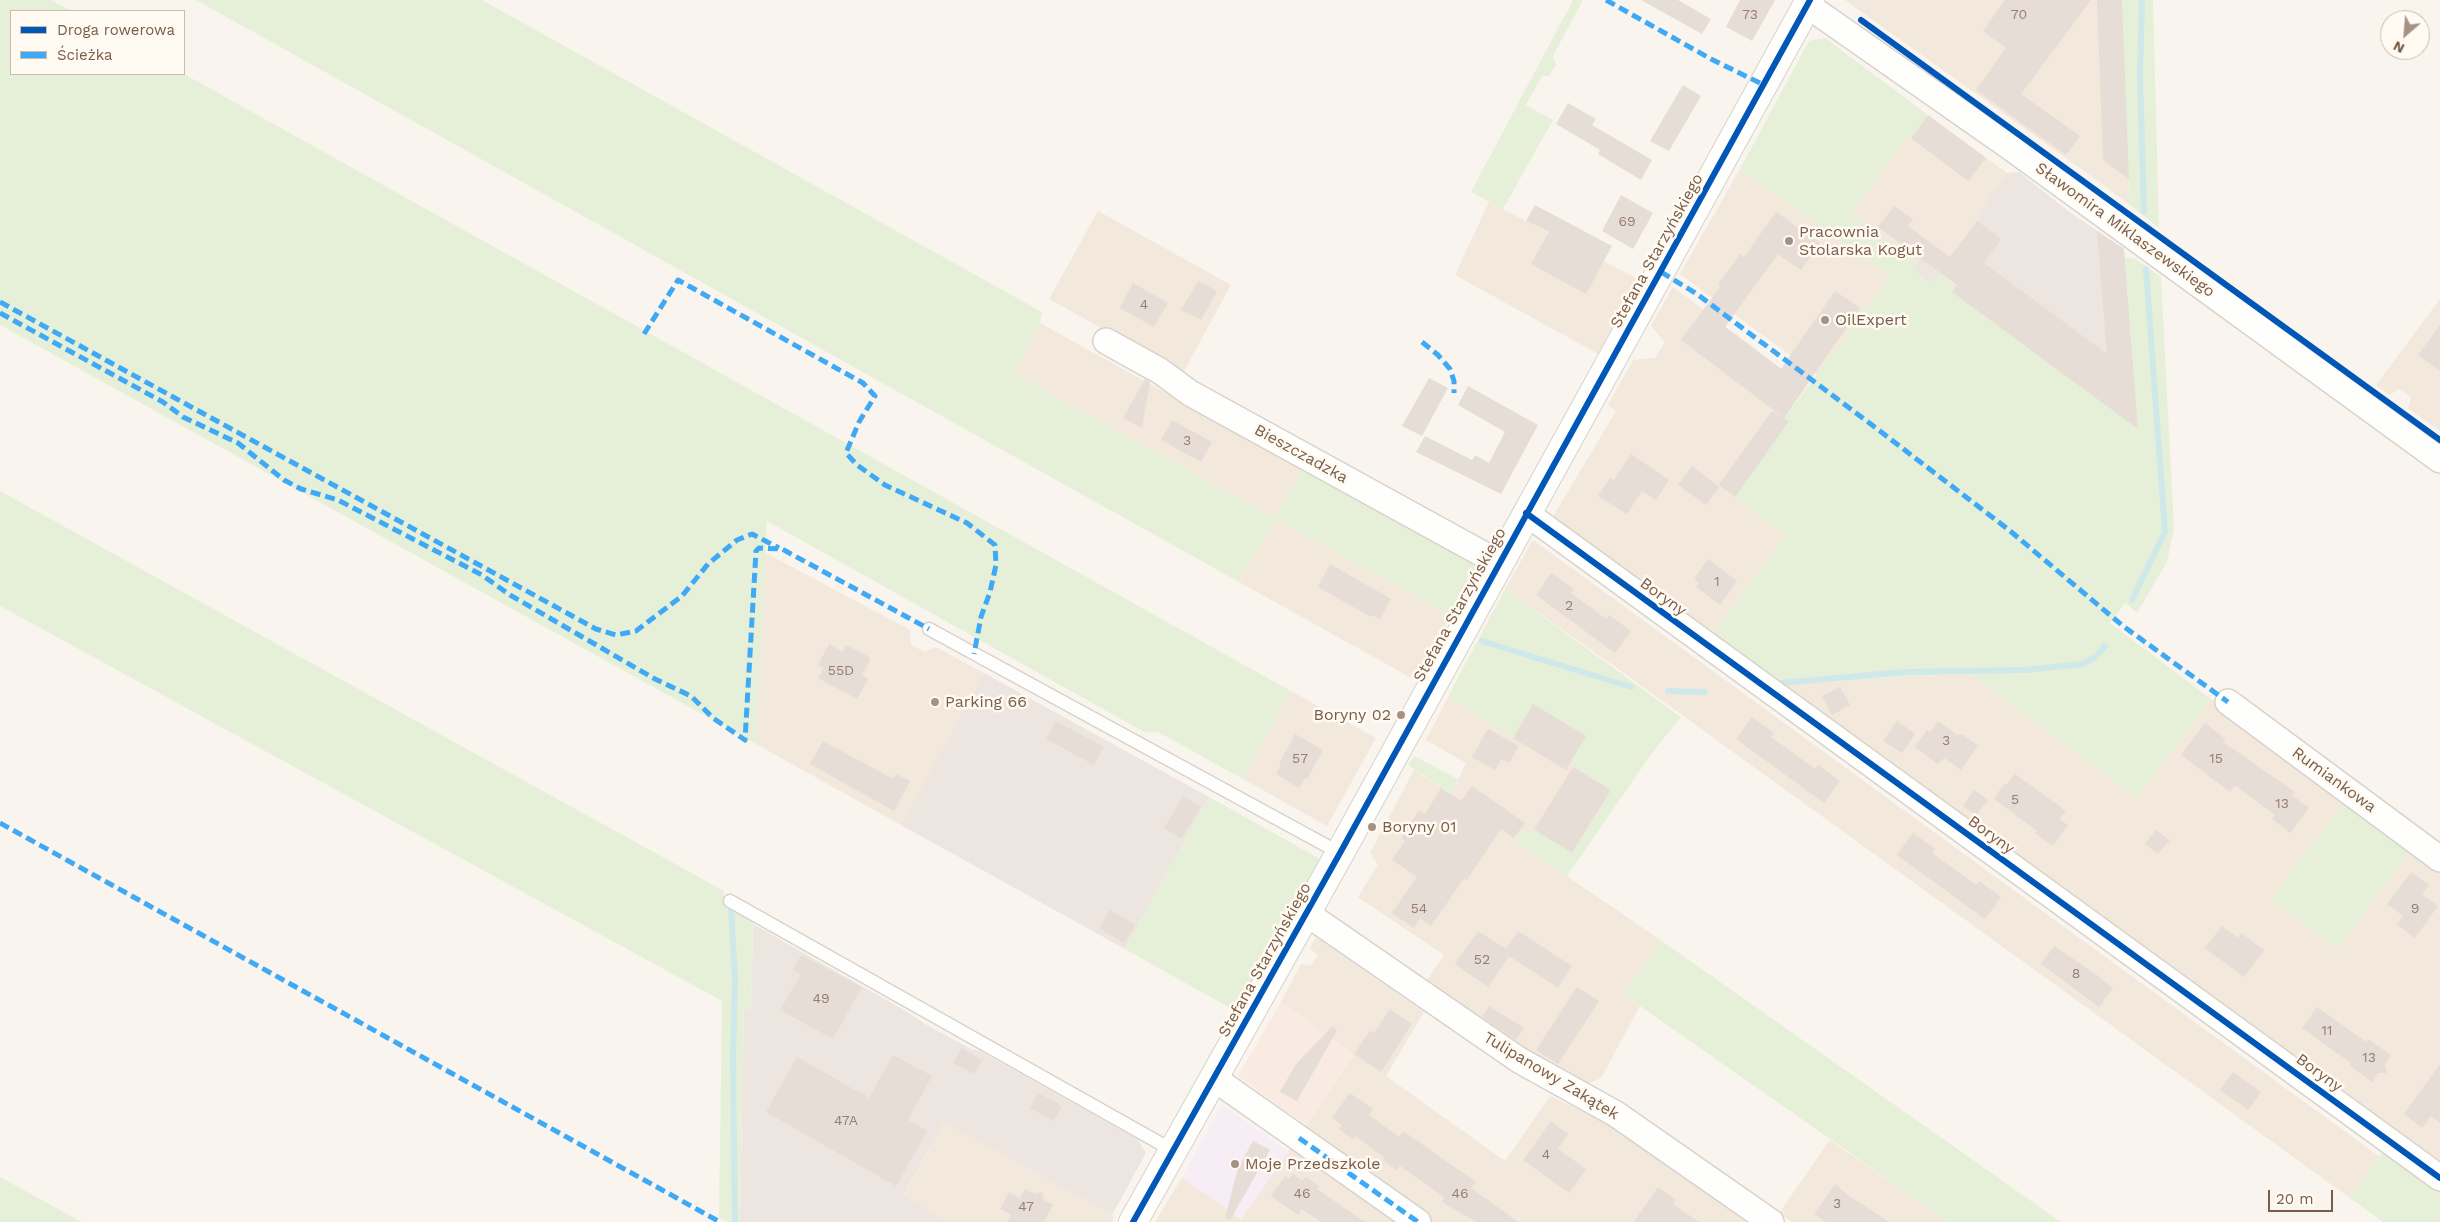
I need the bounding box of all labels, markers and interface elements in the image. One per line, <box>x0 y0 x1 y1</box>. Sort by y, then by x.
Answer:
house number: 73 <box>1742 7 1758 23</box>
house number: 70 <box>2011 7 2027 23</box>
legend <box>10 10 185 75</box>
north arrow <box>2380 10 2430 60</box>
text: Droga rowerowa <box>57 21 175 39</box>
text: N <box>2390 38 2407 57</box>
text: Ścieżka <box>57 46 113 64</box>
street label: Sławomira Miklaszewskiego <box>2031 158 2219 302</box>
street label: Stefana Starzyńskiego <box>1606 170 1708 332</box>
house number: 69 <box>1618 214 1636 230</box>
place label: Pracownia Stolarska Kogut <box>1799 222 1922 260</box>
marker: Pracownia Stolarska Kogut <box>1783 235 1795 247</box>
house number: 4 <box>1140 297 1148 313</box>
place label: OilExpert <box>1835 310 1907 330</box>
marker: OilExpert <box>1819 314 1831 326</box>
street label: Bieszczadzka <box>1251 420 1351 488</box>
house number: 3 <box>1183 433 1191 449</box>
street label: Stefana Starzyńskiego <box>1409 524 1511 686</box>
street label: Boryny <box>1636 574 1690 620</box>
house number: 1 <box>1714 574 1720 590</box>
house number: 2 <box>1565 598 1573 614</box>
house number: 55D <box>828 663 854 679</box>
place label: Parking 66 <box>945 692 1027 712</box>
marker: Parking 66 <box>929 696 941 708</box>
place label: Boryny 02 <box>1313 705 1391 725</box>
marker: Boryny 02 <box>1395 709 1407 721</box>
house number: 3 <box>1942 733 1950 749</box>
street label: Rumiankowa <box>2288 743 2380 817</box>
house number: 57 <box>1292 751 1308 767</box>
house number: 15 <box>2209 751 2223 767</box>
house number: 5 <box>2011 792 2019 808</box>
house number: 13 <box>2275 796 2289 812</box>
street label: Boryny <box>1964 812 2018 858</box>
place label: Boryny 01 <box>1382 817 1456 837</box>
marker: Boryny 01 <box>1366 821 1378 833</box>
street label: Stefana Starzyńskiego <box>1214 879 1316 1041</box>
house number: 54 <box>1411 901 1427 917</box>
house number: 9 <box>2411 901 2419 917</box>
house number: 52 <box>1474 952 1490 968</box>
house number: 8 <box>2072 966 2080 982</box>
house number: 49 <box>812 991 830 1007</box>
house number: 11 <box>2322 1023 2332 1039</box>
street label: Tulipanowy Zakątek <box>1480 1028 1622 1124</box>
street label: Boryny <box>2292 1050 2346 1096</box>
house number: 13 <box>2362 1050 2376 1066</box>
house number: 47A <box>834 1113 858 1129</box>
house number: 4 <box>1542 1147 1550 1163</box>
place label: Moje Przedszkole <box>1245 1154 1381 1174</box>
marker: Moje Przedszkole <box>1229 1158 1241 1170</box>
scale bar <box>2270 1180 2335 1212</box>
house number: 46 <box>1293 1186 1311 1202</box>
house number: 46 <box>1451 1186 1469 1202</box>
text: 20 m <box>2276 1190 2314 1208</box>
house number: 3 <box>1833 1196 1841 1212</box>
house number: 47 <box>1018 1199 1034 1215</box>

